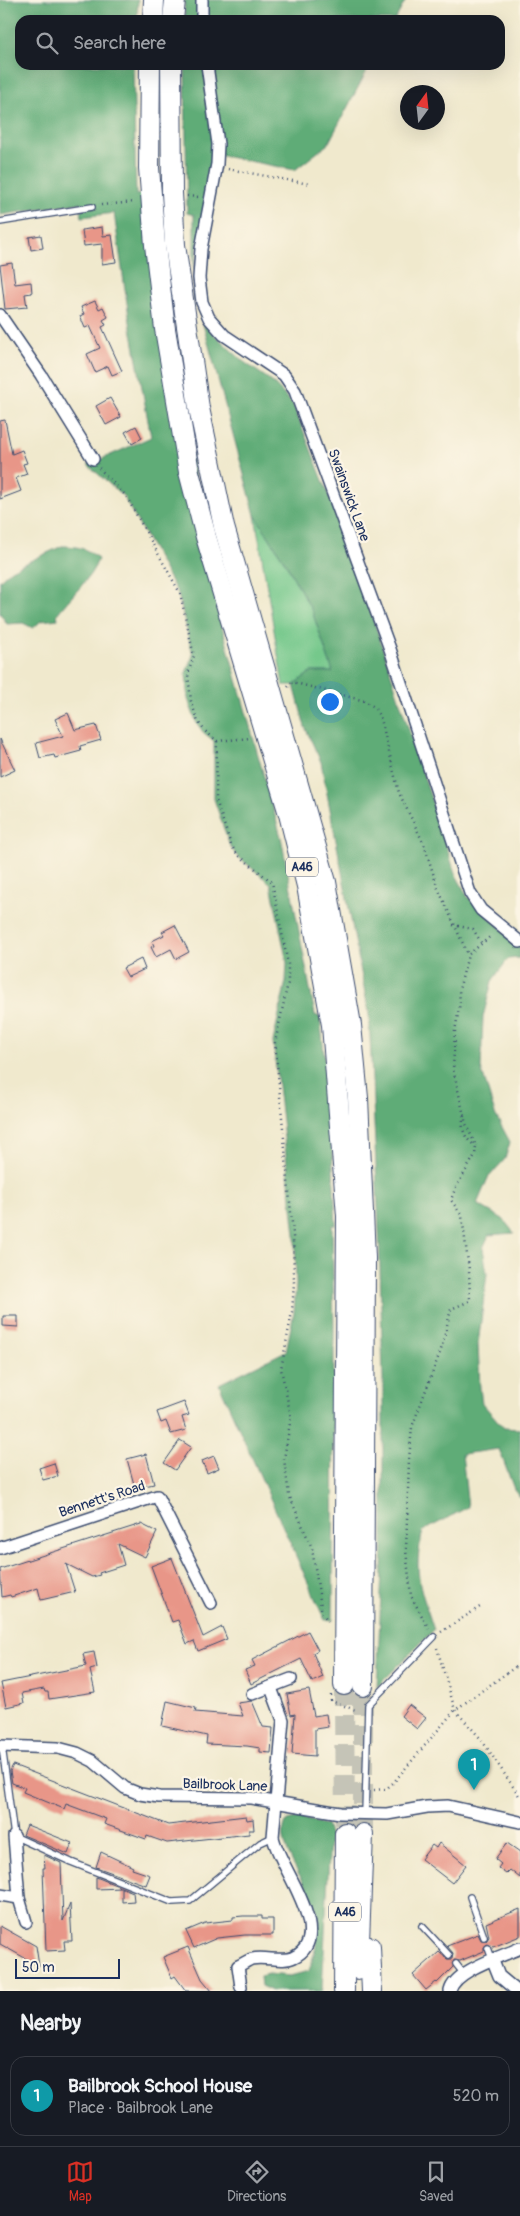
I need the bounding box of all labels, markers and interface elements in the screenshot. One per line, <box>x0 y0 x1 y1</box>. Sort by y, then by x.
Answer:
search box <box>15 15 505 70</box>
icon: search <box>33 29 61 57</box>
text: Search here <box>73 31 166 55</box>
north arrow <box>400 85 445 130</box>
street label: Swainswick Lane <box>324 446 374 544</box>
your location <box>317 689 343 715</box>
road number: A46 <box>286 858 318 876</box>
street label: Bennett's Road <box>57 1477 147 1521</box>
pin: 1 <box>458 1749 490 1790</box>
street label: Bailbrook Lane <box>182 1775 268 1795</box>
road number: A46 <box>329 1902 361 1921</box>
scale bar <box>15 1956 120 1979</box>
text: 50 m <box>22 1959 55 1976</box>
text: Nearby <box>20 2010 81 2037</box>
text: Bailbrook School House <box>68 2074 252 2098</box>
text: 1 <box>34 2086 40 2106</box>
text: 520 m <box>453 2086 499 2106</box>
text: Place · Bailbrook Lane <box>68 2098 213 2118</box>
tab: Map <box>66 2158 94 2205</box>
tab: Directions <box>227 2158 286 2205</box>
tab: Saved <box>419 2158 454 2205</box>

